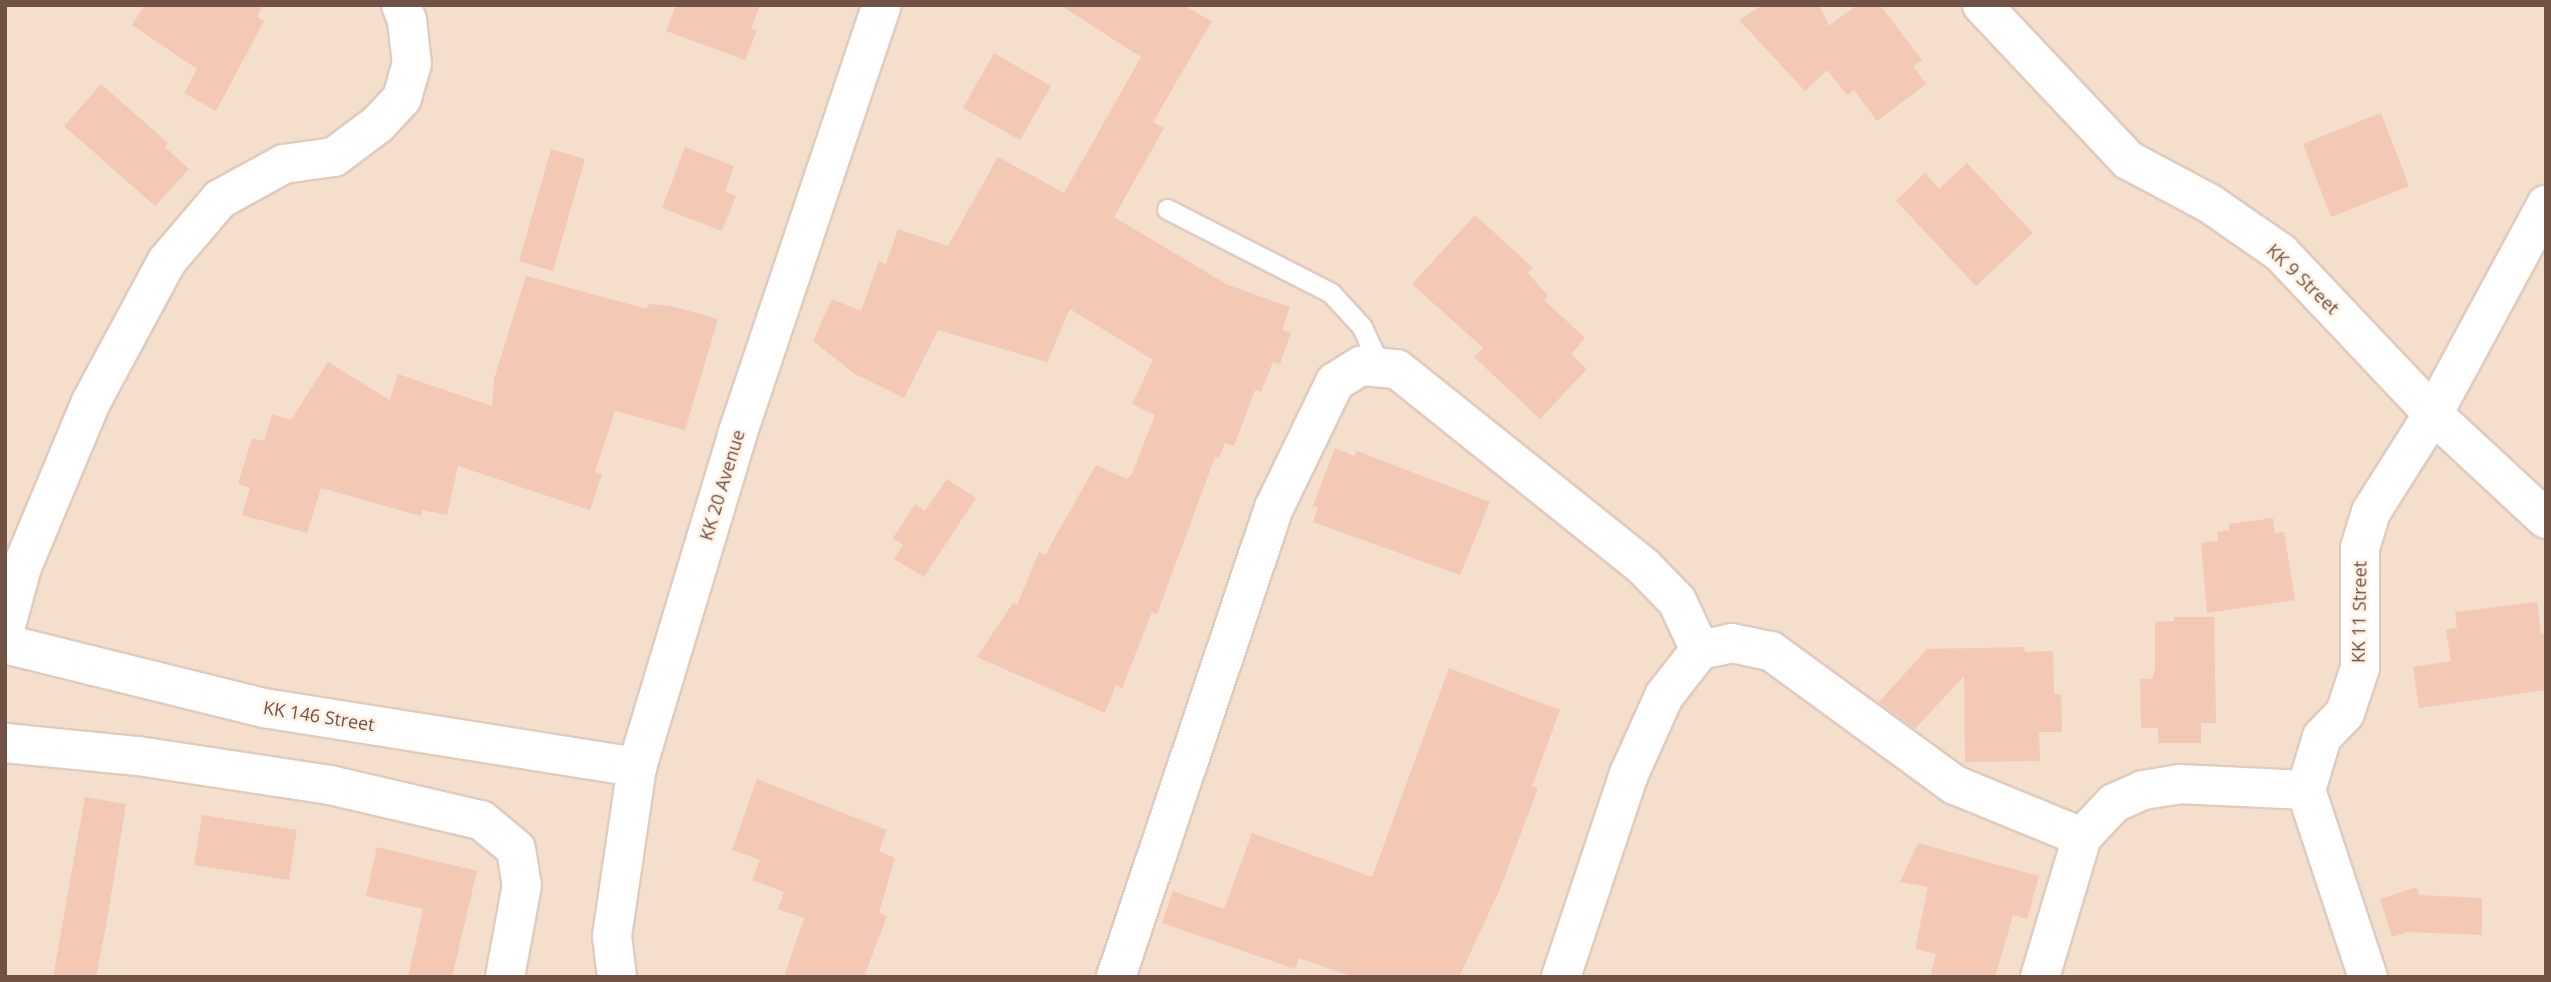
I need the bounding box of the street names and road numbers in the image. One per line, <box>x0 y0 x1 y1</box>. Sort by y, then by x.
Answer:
street label: KK 9 Street <box>2262 239 2344 319</box>
street label: KK 20 Avenue <box>695 427 749 543</box>
street label: KK 11 Street <box>2347 561 2371 663</box>
street label: KK 146 Street <box>262 697 376 735</box>

